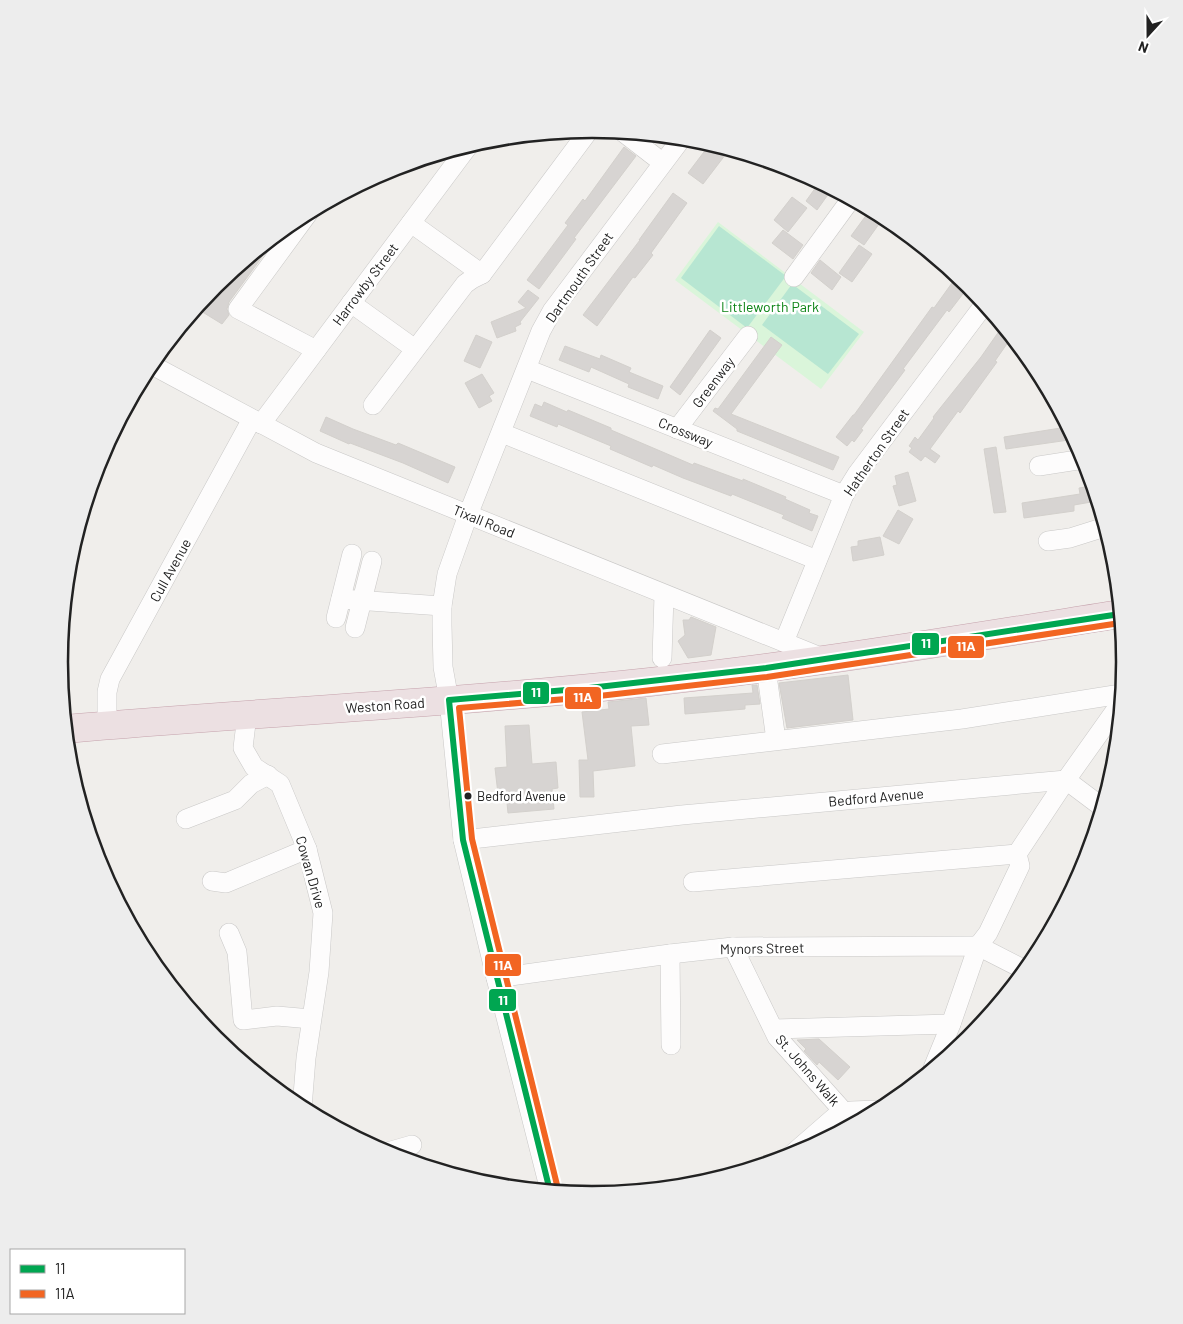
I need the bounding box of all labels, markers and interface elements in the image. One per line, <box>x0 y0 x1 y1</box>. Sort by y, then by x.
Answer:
north arrow <box>1123 10 1173 60</box>
text: N <box>1136 38 1151 57</box>
street label: Dartmouth Street <box>542 229 616 325</box>
street label: Harrowby Street <box>328 239 402 329</box>
park label: Littleworth Park <box>721 298 819 315</box>
street label: Greenway <box>688 353 738 411</box>
street label: Hatherton Street <box>840 405 912 499</box>
street label: Crossway <box>656 413 716 451</box>
street label: Tixall Road <box>451 501 517 541</box>
street label: Cull Avenue <box>146 535 194 605</box>
line badge: 11 <box>911 632 940 656</box>
text: 11 <box>921 634 931 651</box>
line badge: 11A <box>947 635 985 659</box>
text: 11A <box>956 637 976 654</box>
line badge: 11 <box>522 681 550 705</box>
text: 11 <box>531 683 541 700</box>
line badge: 11A <box>564 686 602 710</box>
text: 11A <box>573 688 593 705</box>
street label: Weston Road <box>345 694 425 716</box>
street label: Bedford Avenue <box>828 784 924 810</box>
place label: Bedford Avenue <box>477 788 566 804</box>
marker: Bedford Avenue <box>463 791 473 801</box>
street label: Cowan Drive <box>293 834 329 910</box>
street label: Mynors Street <box>720 939 804 957</box>
line badge: 11A <box>484 953 522 977</box>
text: 11A <box>493 956 513 973</box>
line badge: 11 <box>488 988 517 1012</box>
text: 11 <box>498 991 508 1008</box>
street label: St. Johns Walk <box>772 1031 844 1109</box>
legend <box>10 1249 185 1314</box>
text: 11 <box>55 1259 66 1277</box>
text: 11A <box>55 1284 75 1302</box>

